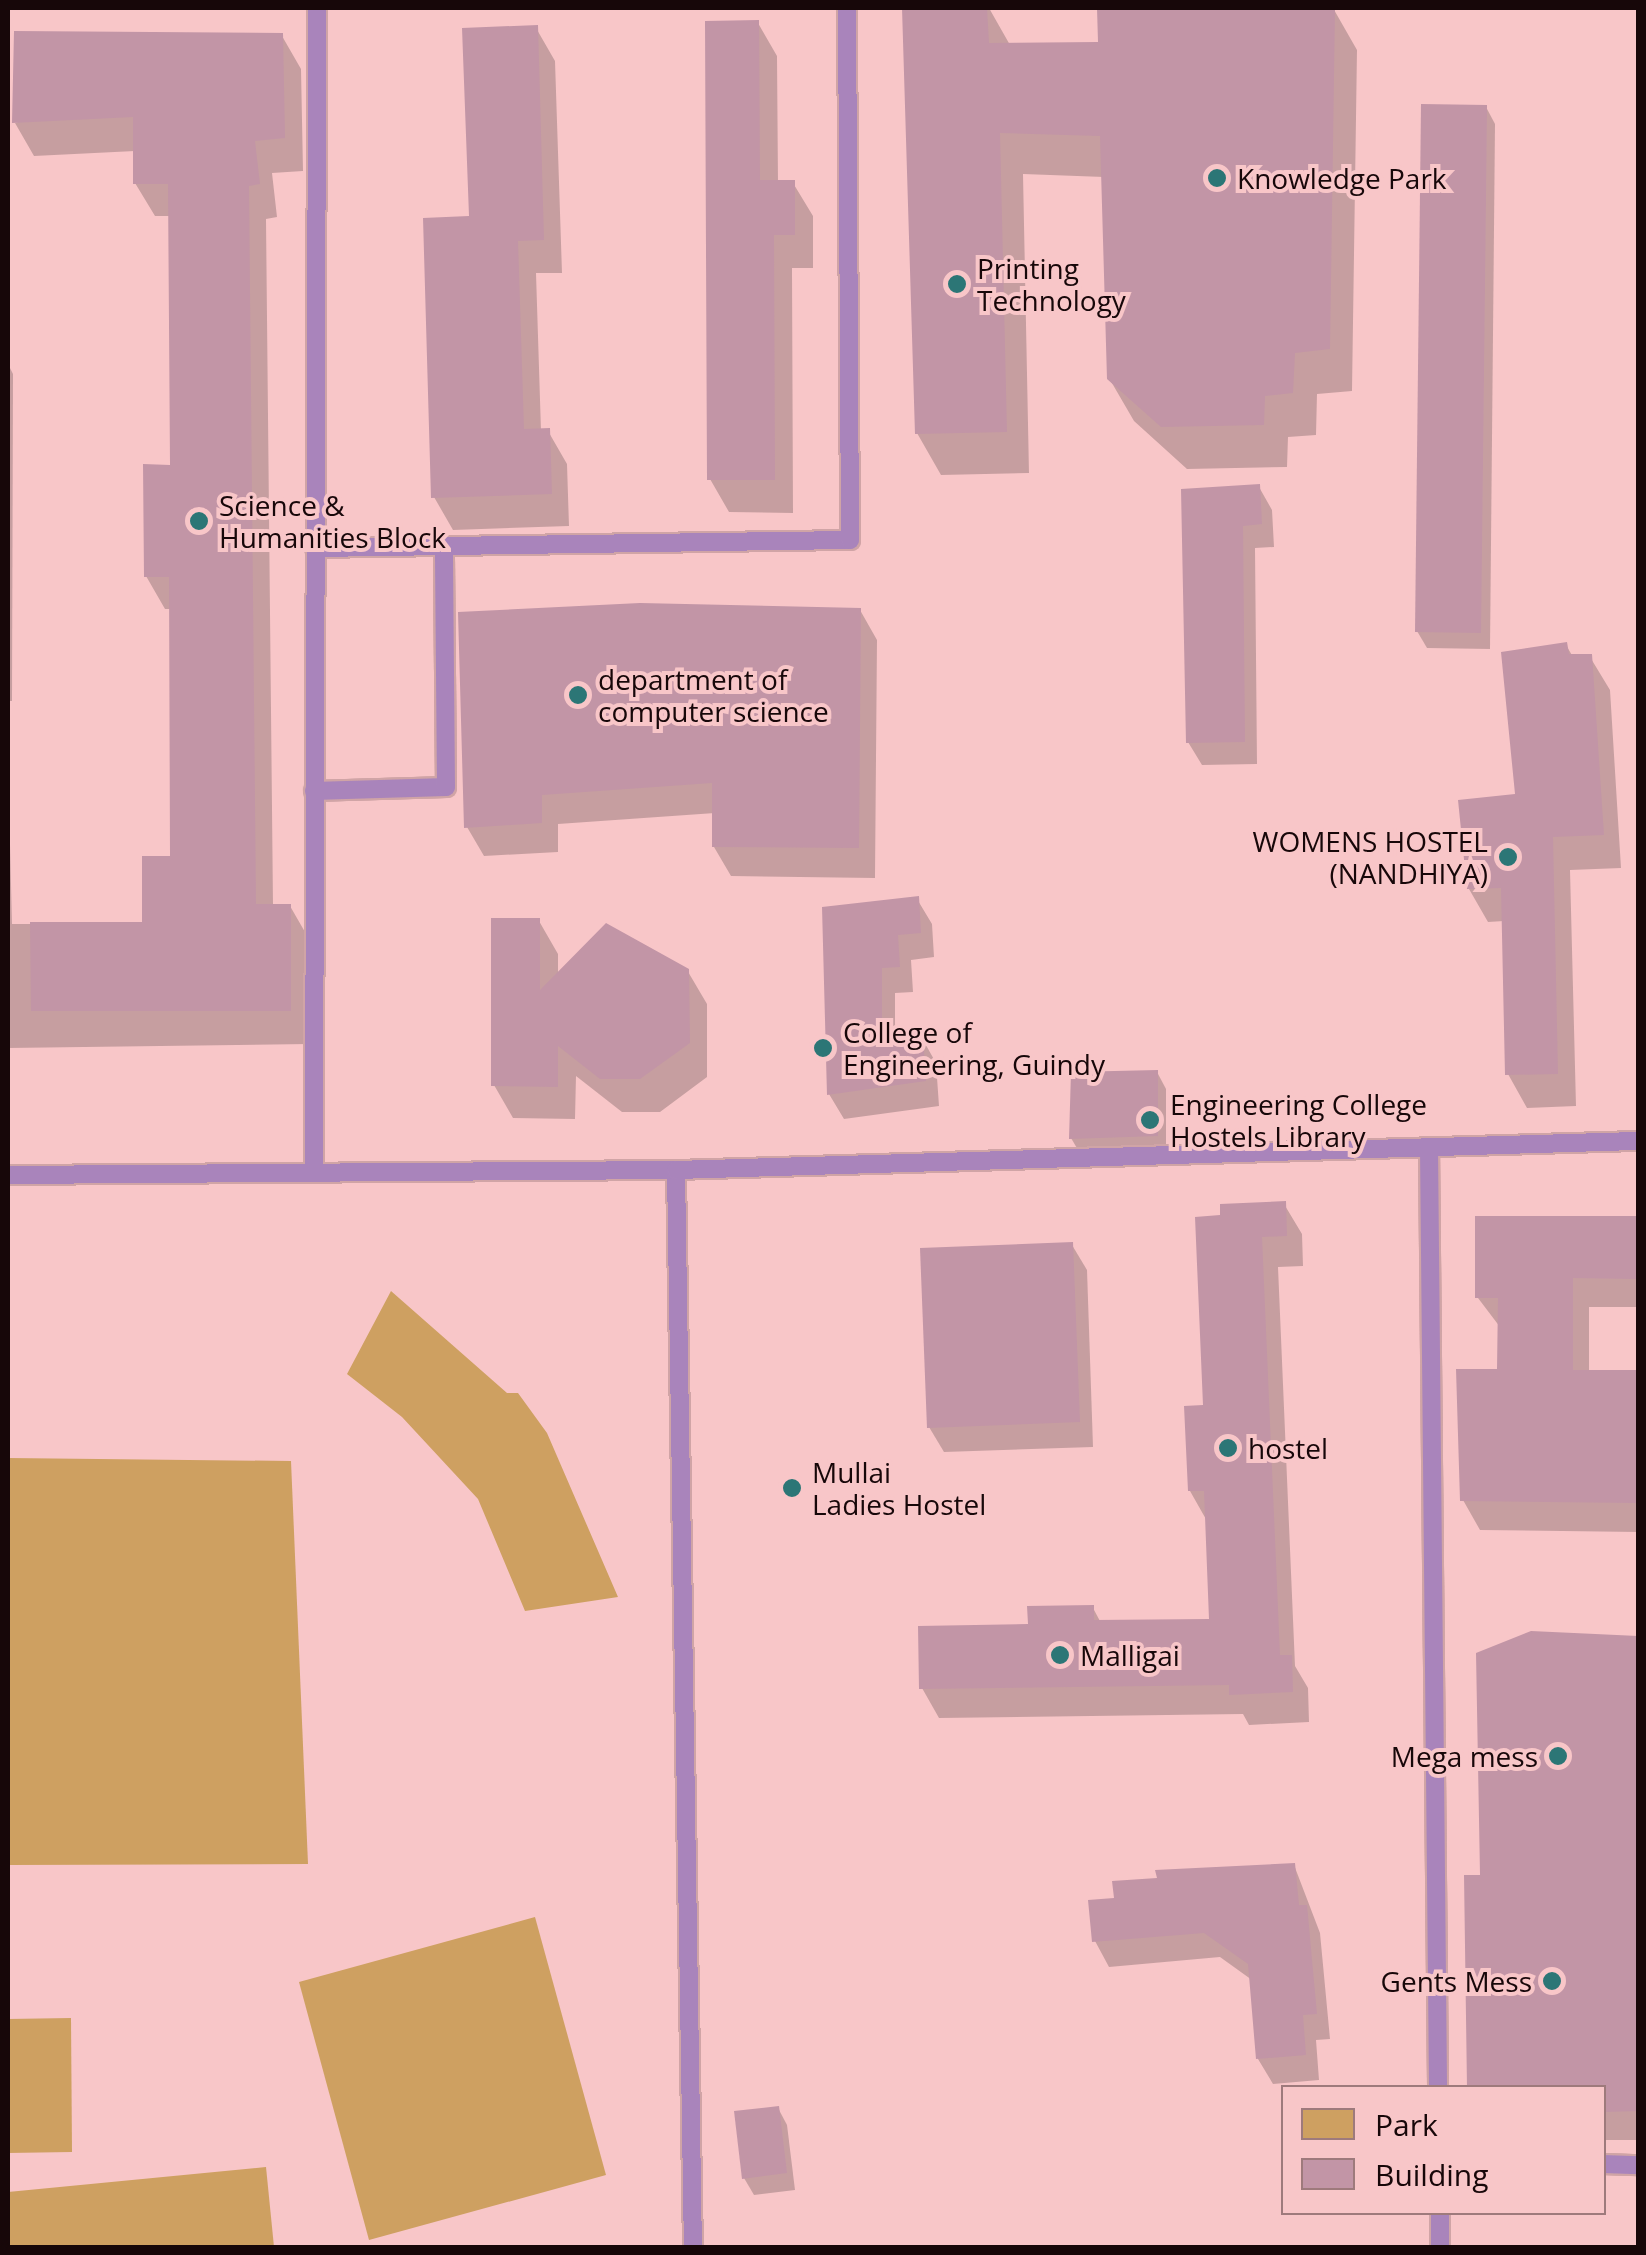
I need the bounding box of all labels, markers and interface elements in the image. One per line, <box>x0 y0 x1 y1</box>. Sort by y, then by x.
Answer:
place label: Knowledge Park <box>1237 161 1447 195</box>
marker: Knowledge Park <box>1206 167 1228 189</box>
place label: Printing Technology <box>977 251 1126 317</box>
marker: Printing Technology <box>946 273 968 295</box>
place label: Science & Humanities Block <box>219 488 446 554</box>
marker: Science & Humanities Block <box>188 510 210 532</box>
place label: department of computer science <box>598 662 829 728</box>
marker: department of computer science <box>567 684 589 706</box>
place label: WOMENS HOSTEL (NANDHIYA) <box>1253 824 1488 890</box>
marker: WOMENS HOSTEL (NANDHIYA) <box>1497 846 1519 868</box>
place label: College of Engineering, Guindy <box>843 1015 1105 1081</box>
marker: College of Engineering, Guindy <box>812 1037 834 1059</box>
place label: Engineering College Hostels Library <box>1170 1087 1427 1153</box>
marker: Engineering College Hostels Library <box>1139 1109 1161 1131</box>
place label: hostel <box>1248 1431 1328 1465</box>
marker: hostel <box>1217 1437 1239 1459</box>
place label: Mullai Ladies Hostel <box>812 1455 986 1521</box>
marker: Mullai Ladies Hostel <box>781 1477 803 1499</box>
place label: Malligai <box>1080 1638 1180 1672</box>
marker: Malligai <box>1049 1644 1071 1666</box>
place label: Mega mess <box>1391 1739 1538 1773</box>
marker: Mega mess <box>1547 1745 1569 1767</box>
place label: Gents Mess <box>1381 1964 1532 1998</box>
marker: Gents Mess <box>1541 1970 1563 1992</box>
legend <box>1281 2085 1606 2215</box>
text: Park <box>1375 2104 1438 2145</box>
text: Building <box>1375 2154 1489 2195</box>

